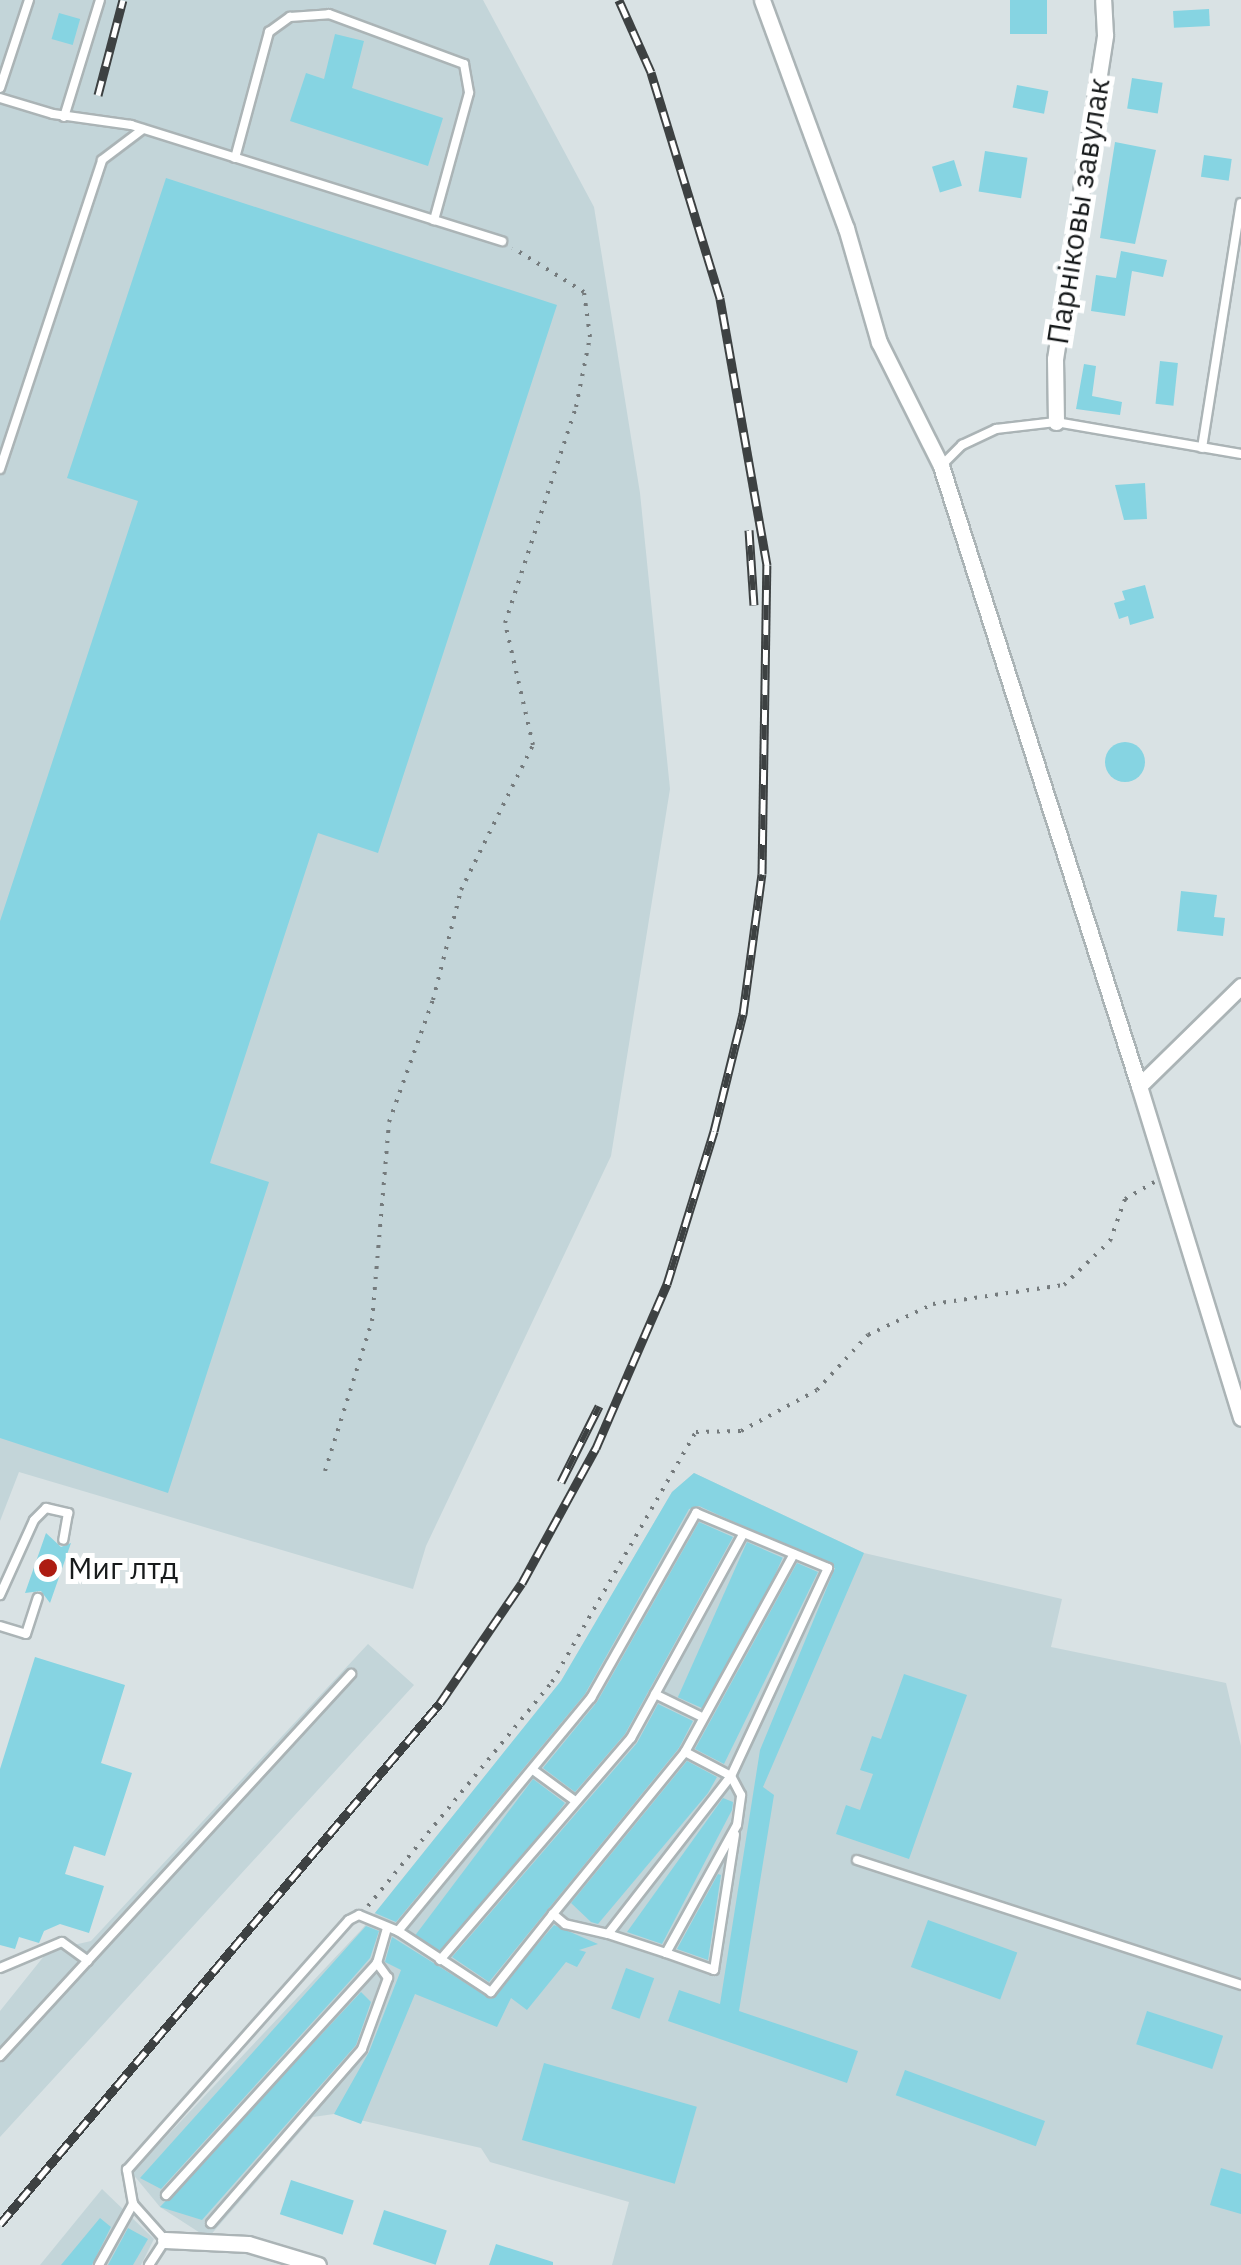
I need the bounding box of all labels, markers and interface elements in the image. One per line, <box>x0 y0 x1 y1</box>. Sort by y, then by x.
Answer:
street label: Парніковы завулак <box>1039 75 1117 347</box>
place label: Миг лтд <box>68 1550 178 1586</box>
marker: Миг лтд <box>37 1557 59 1579</box>

